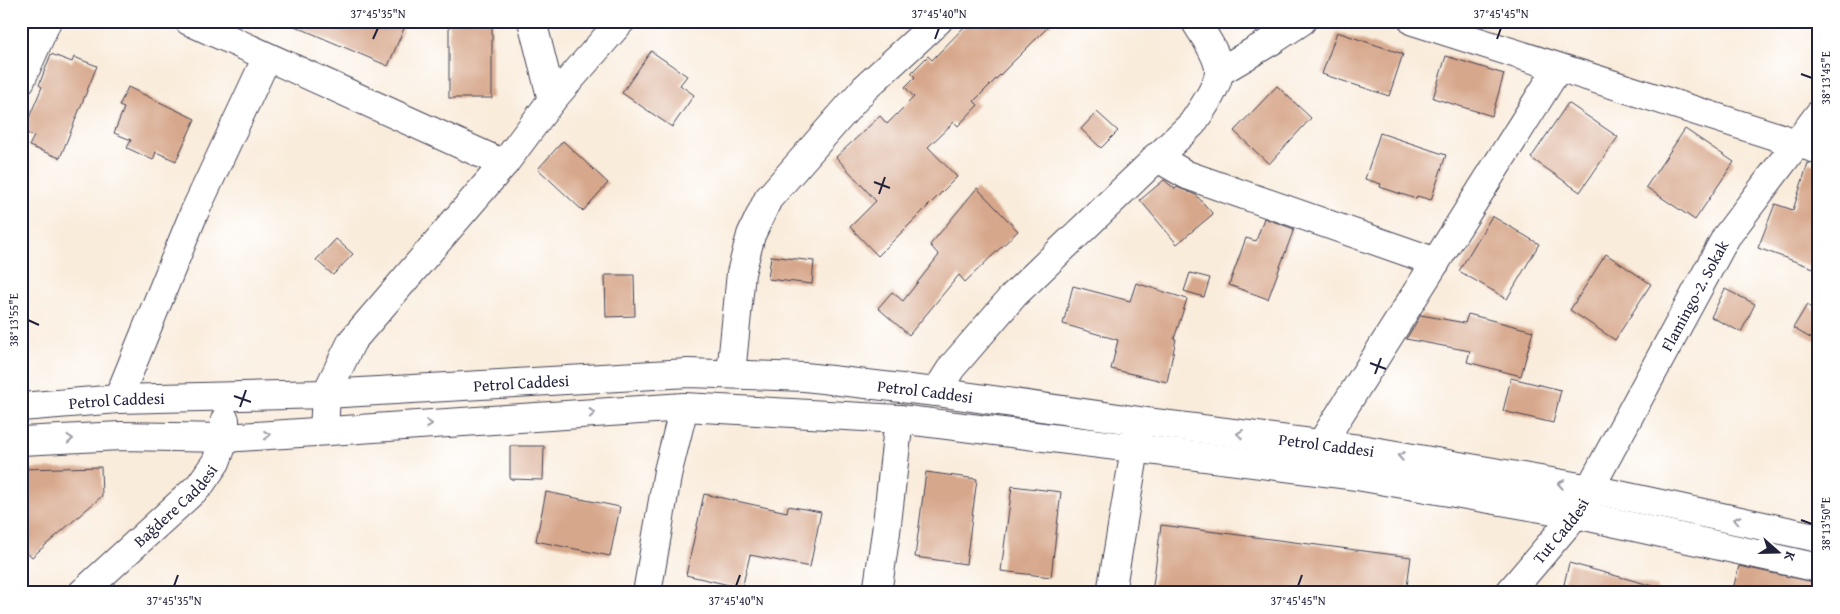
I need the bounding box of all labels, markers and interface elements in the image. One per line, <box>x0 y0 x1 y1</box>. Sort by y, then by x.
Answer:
text: 37°45'35"N <box>350 5 406 22</box>
text: 37°45'40"N <box>911 5 967 22</box>
text: 37°45'45"N <box>1473 5 1529 22</box>
text: 38°13'45"E <box>1817 51 1834 105</box>
street label: Flamingo-2. Sokak <box>1654 235 1735 355</box>
text: 38°13'55"E <box>5 293 22 347</box>
street label: Petrol Caddesi <box>473 368 570 397</box>
street label: Petrol Caddesi <box>876 373 975 409</box>
street label: Petrol Caddesi <box>68 386 165 415</box>
one-way arrow <box>588 408 596 419</box>
one-way arrow <box>426 419 434 430</box>
street label: Petrol Caddesi <box>1277 427 1377 463</box>
one-way arrow <box>1235 429 1243 440</box>
one-way arrow <box>264 430 272 441</box>
one-way arrow <box>66 433 74 444</box>
one-way arrow <box>1396 451 1405 461</box>
street label: Bağdere Caddesi <box>128 459 223 553</box>
one-way arrow <box>1556 480 1565 490</box>
street label: Tut Caddesi <box>1527 493 1595 569</box>
text: 38°13'50"E <box>1817 497 1834 551</box>
one-way arrow <box>1732 516 1741 526</box>
north arrow <box>1752 526 1802 576</box>
text: K <box>1779 549 1801 564</box>
text: 37°45'35"N <box>146 592 202 609</box>
text: 37°45'40"N <box>708 592 764 609</box>
text: 37°45'45"N <box>1270 592 1326 609</box>

